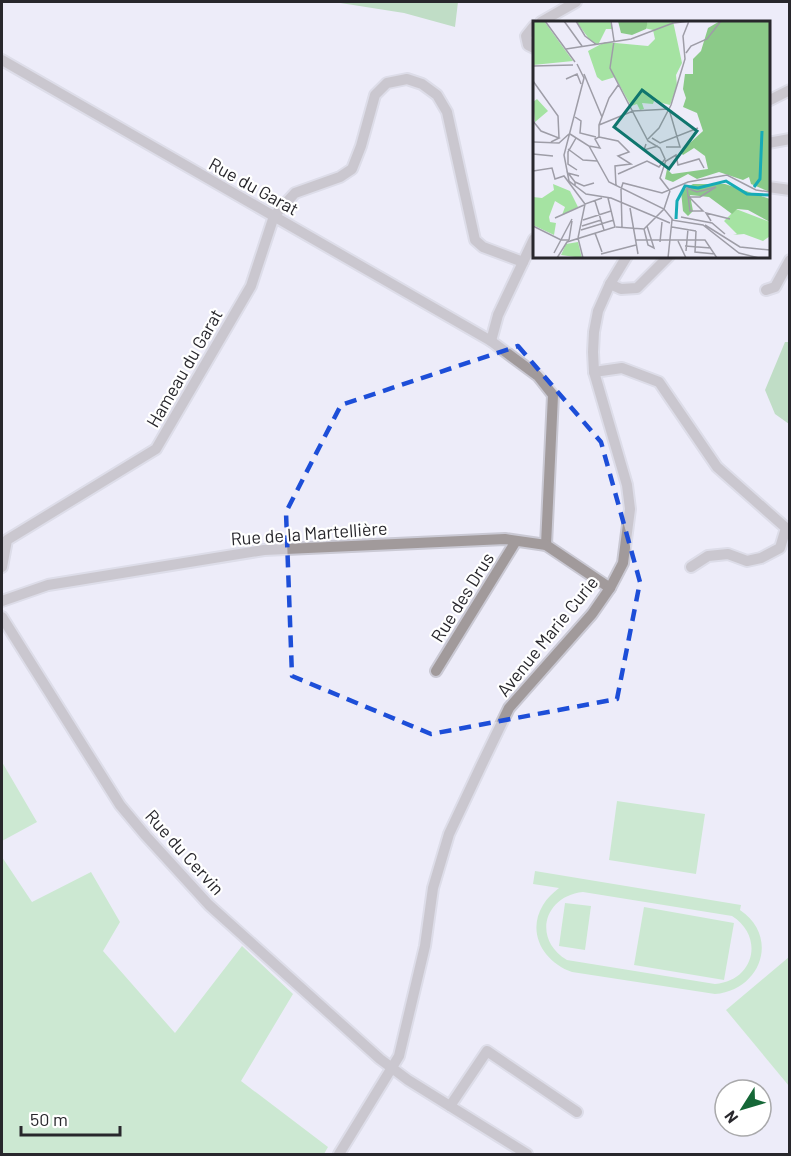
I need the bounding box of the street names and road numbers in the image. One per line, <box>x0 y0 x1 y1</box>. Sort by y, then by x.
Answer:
street label: Rue du Garat <box>205 152 303 220</box>
street label: Hameau du Garat <box>141 305 227 431</box>
street label: Rue de la Martellière <box>230 517 388 549</box>
street label: Rue des Drus <box>426 548 498 646</box>
street label: Avenue Marie Curie <box>492 571 602 701</box>
street label: Rue du Cervin <box>141 805 229 899</box>

